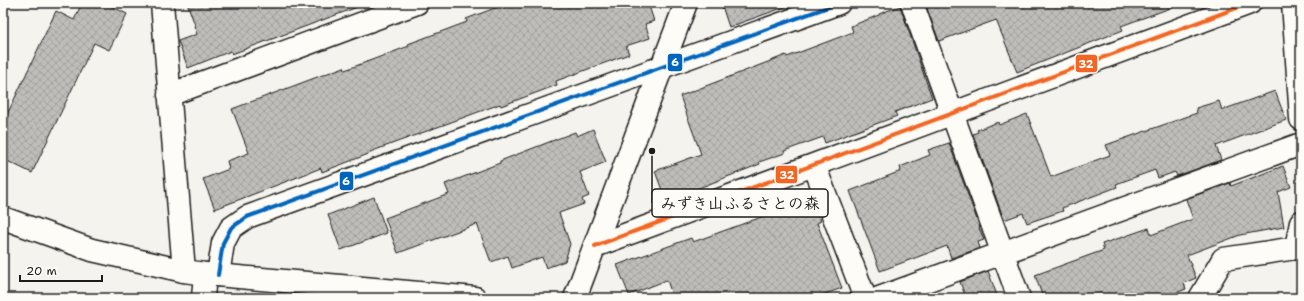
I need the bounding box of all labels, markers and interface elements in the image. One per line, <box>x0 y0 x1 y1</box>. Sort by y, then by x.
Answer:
line badge: 6 <box>667 53 683 72</box>
line badge: 32 <box>1075 54 1098 73</box>
text: 6 <box>671 55 679 70</box>
text: 32 <box>1078 57 1094 72</box>
line badge: 32 <box>775 165 798 184</box>
text: 32 <box>779 168 795 183</box>
line badge: 6 <box>339 171 354 191</box>
text: 6 <box>342 174 350 189</box>
callout: みずき山ふるさとの森 <box>652 189 828 217</box>
text: みずき山ふるさとの森 <box>660 193 820 214</box>
scale bar <box>20 257 102 283</box>
text: 20 m <box>26 263 57 279</box>

